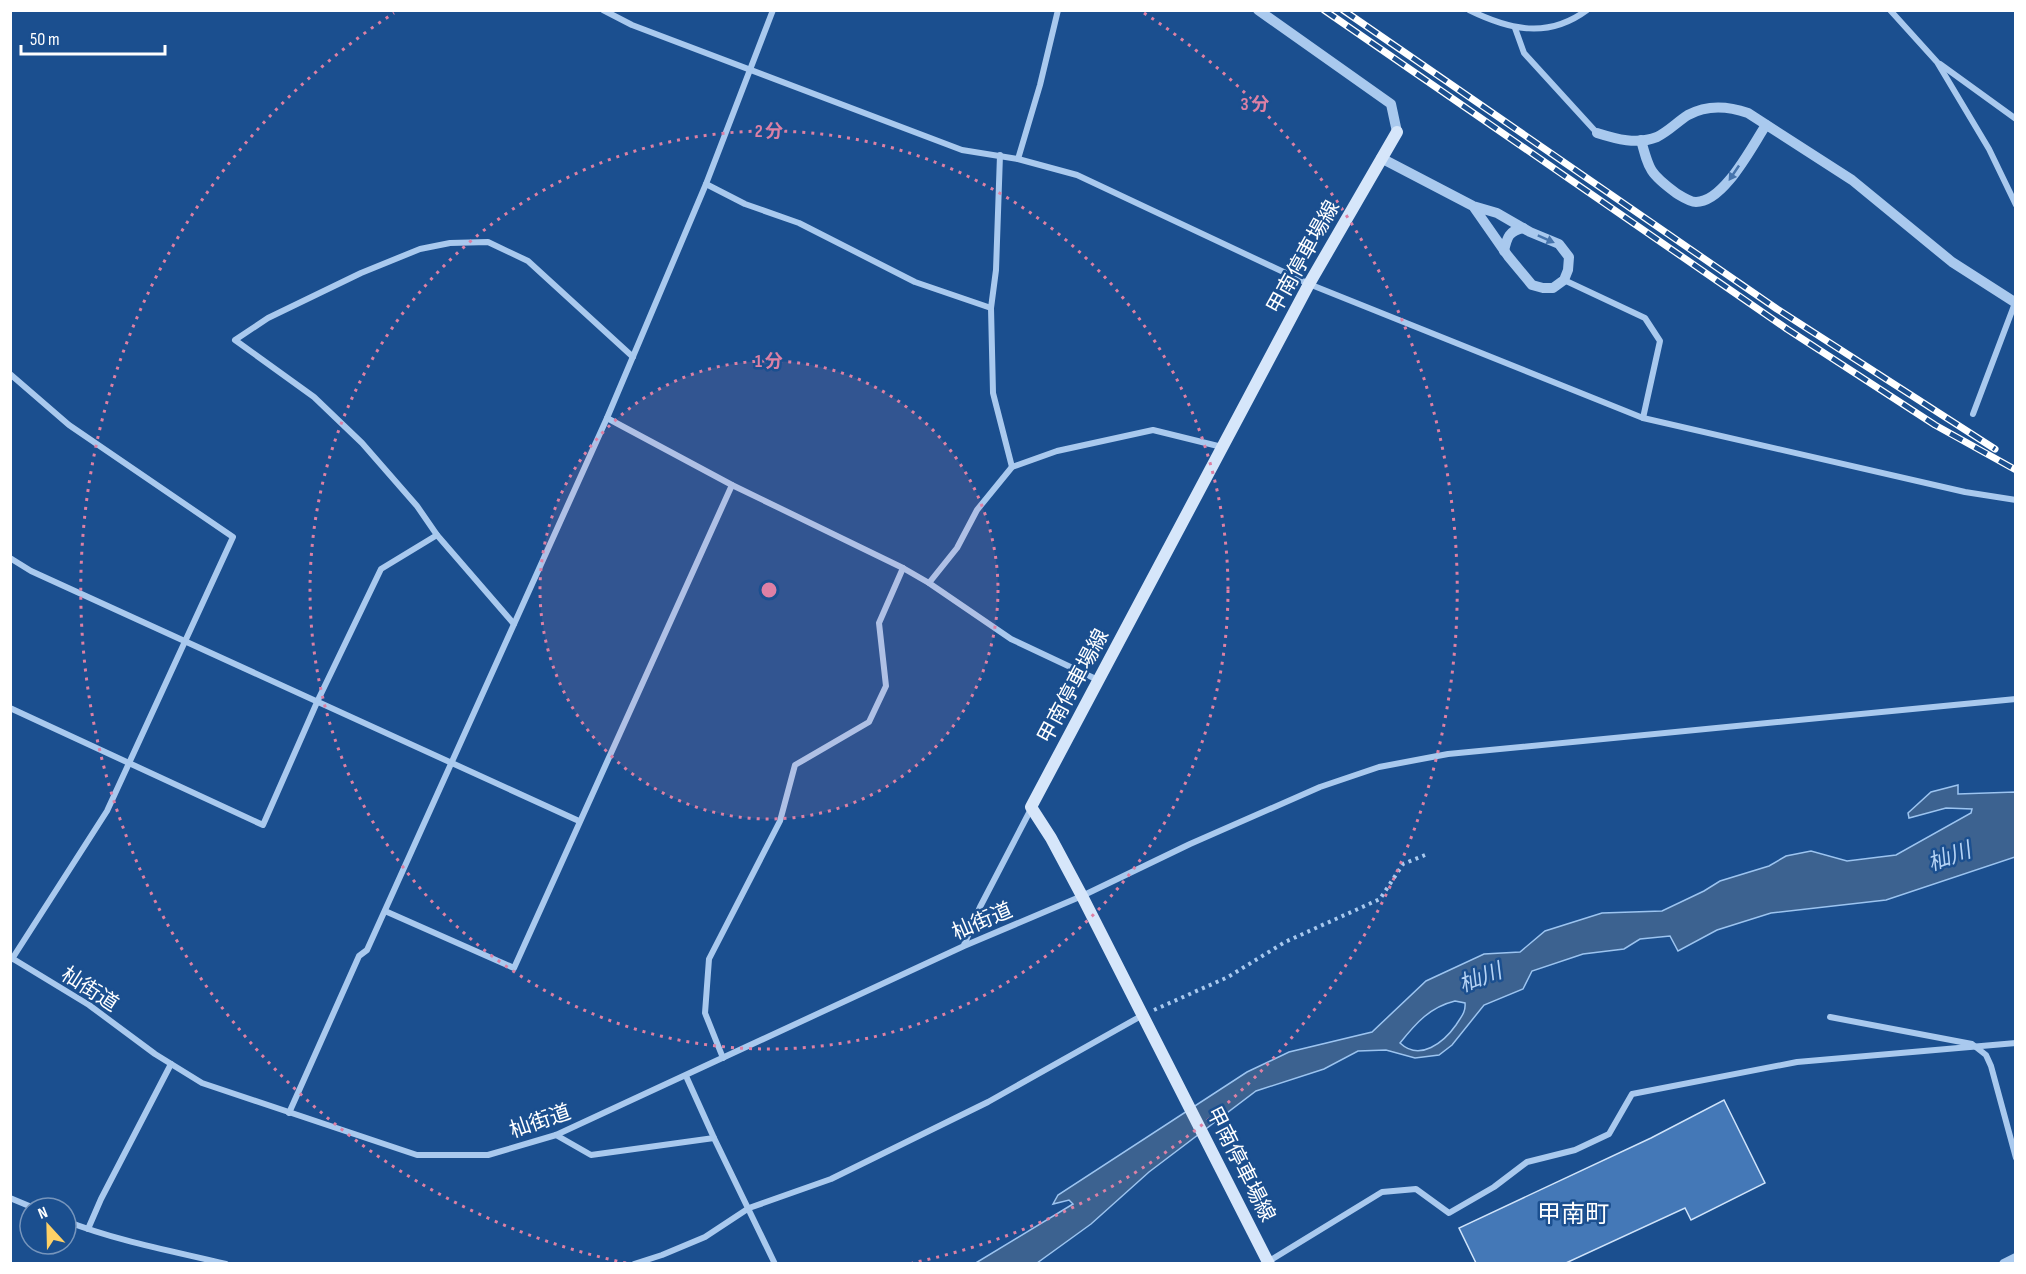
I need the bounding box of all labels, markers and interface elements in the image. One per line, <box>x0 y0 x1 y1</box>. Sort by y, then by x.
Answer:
scale bar <box>21 18 165 56</box>
text: 50 m <box>30 29 60 50</box>
text: 3 分 <box>1241 94 1269 115</box>
text: 2 分 <box>755 121 783 142</box>
one-way arrow <box>1728 165 1740 181</box>
street label: 甲南停車場線 <box>1262 196 1345 318</box>
one-way arrow <box>1537 234 1555 244</box>
text: 1 分 <box>755 351 783 372</box>
centre of rings <box>759 580 779 600</box>
street label: 甲南停車場線 <box>1033 625 1114 748</box>
water label: 杣川 <box>1924 837 1977 878</box>
street label: 杣街道 <box>948 898 1016 945</box>
water label: 杣川 <box>1455 957 1508 999</box>
street label: 杣街道 <box>57 962 123 1017</box>
street label: 杣街道 <box>506 1099 574 1144</box>
street label: 甲南停車場線 <box>1201 1102 1280 1226</box>
north arrow <box>18 1196 78 1256</box>
district label: 甲南町 <box>1537 1200 1609 1229</box>
text: N <box>35 1203 50 1224</box>

